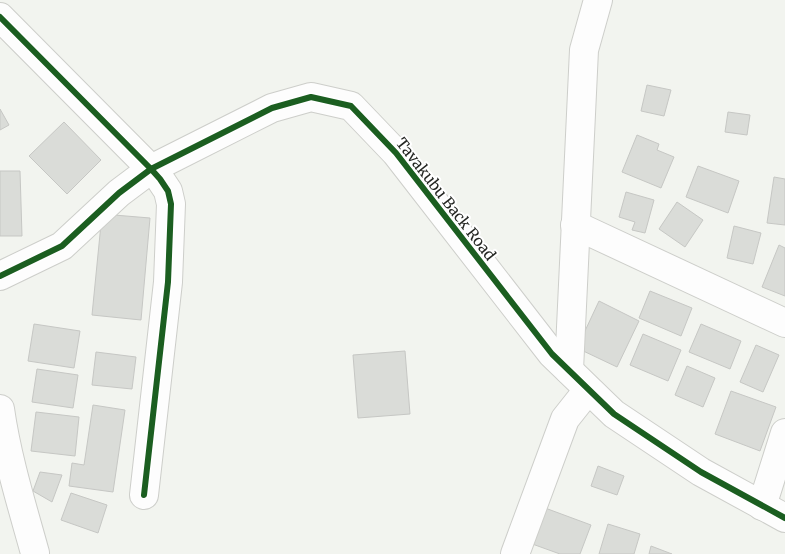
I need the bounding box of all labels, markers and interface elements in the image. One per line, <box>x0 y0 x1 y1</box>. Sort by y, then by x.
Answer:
street label: Tavakubu Back Road <box>392 134 500 264</box>

